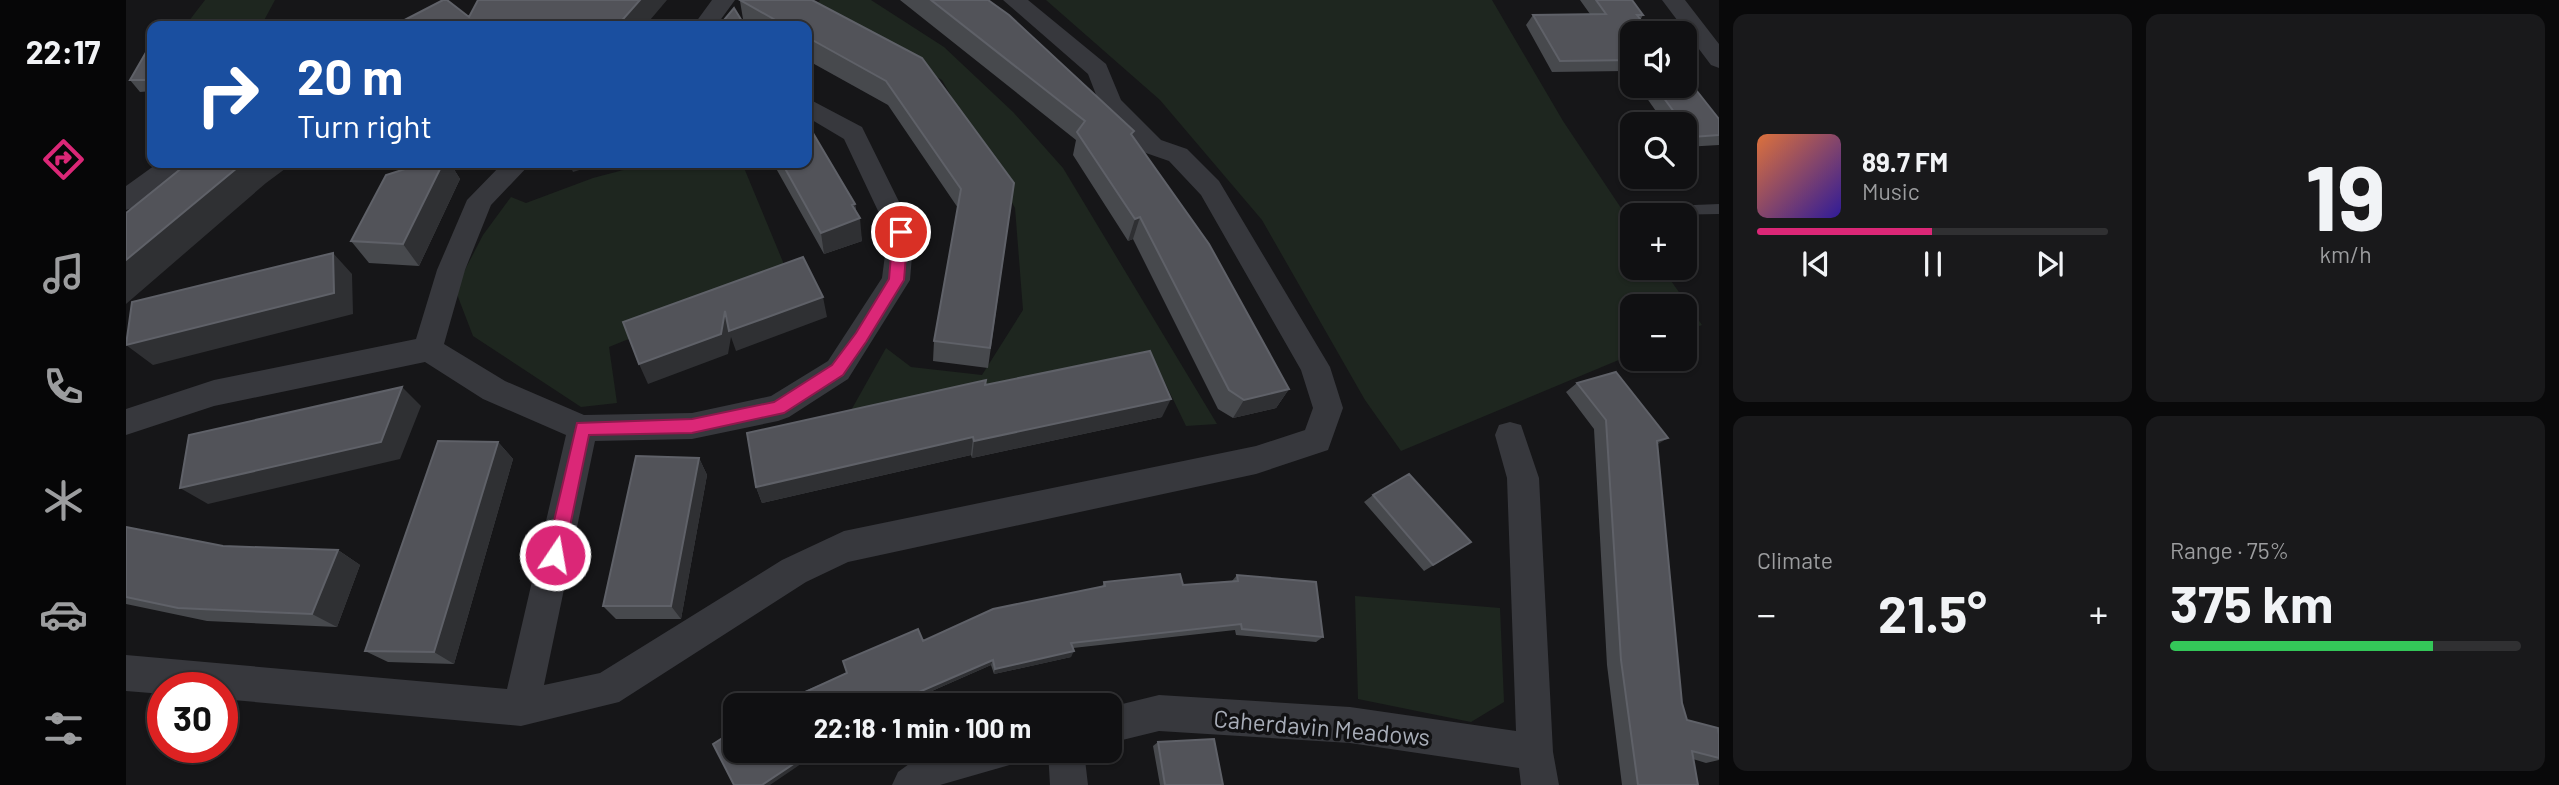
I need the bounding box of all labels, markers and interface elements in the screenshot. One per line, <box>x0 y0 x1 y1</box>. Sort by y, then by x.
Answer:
map controls <box>1620 21 1697 371</box>
button: sound <box>1620 21 1697 98</box>
text: 22:17 <box>26 32 100 70</box>
text: 20 m <box>297 46 403 105</box>
icon: right <box>182 49 273 140</box>
text: Turn right <box>297 106 432 144</box>
button: search <box>1620 112 1697 189</box>
icon: directions <box>39 135 88 184</box>
text: 19 <box>2305 140 2386 249</box>
text: 89.7 FM <box>1862 146 1948 177</box>
text: Music <box>1862 177 1920 205</box>
pin <box>871 202 931 262</box>
button: + <box>1620 203 1697 280</box>
icon: arrive <box>882 213 920 251</box>
text: km/h <box>2319 240 2372 268</box>
icon: previous <box>1797 245 1835 283</box>
icon: pause <box>1914 245 1952 283</box>
icon: next <box>2031 245 2069 283</box>
icon: music <box>39 249 88 298</box>
button: − <box>1620 294 1697 371</box>
icon: phone <box>39 362 88 411</box>
icon: climate <box>39 476 88 525</box>
position arrow <box>518 518 592 592</box>
text: Range · 75% <box>2170 536 2289 564</box>
text: Climate <box>1757 546 1833 574</box>
text: 375 km <box>2170 571 2333 633</box>
text: 21.5° <box>1878 581 1987 643</box>
icon: car <box>39 590 88 639</box>
text: − <box>1757 590 1776 636</box>
text: + <box>2089 590 2108 636</box>
speed limit sign: 30 <box>147 672 238 763</box>
street label: Caherdavin Meadows <box>1213 703 1431 751</box>
icon: filters <box>39 704 88 753</box>
text: 22:18 · 1 min · 100 m <box>814 712 1031 743</box>

